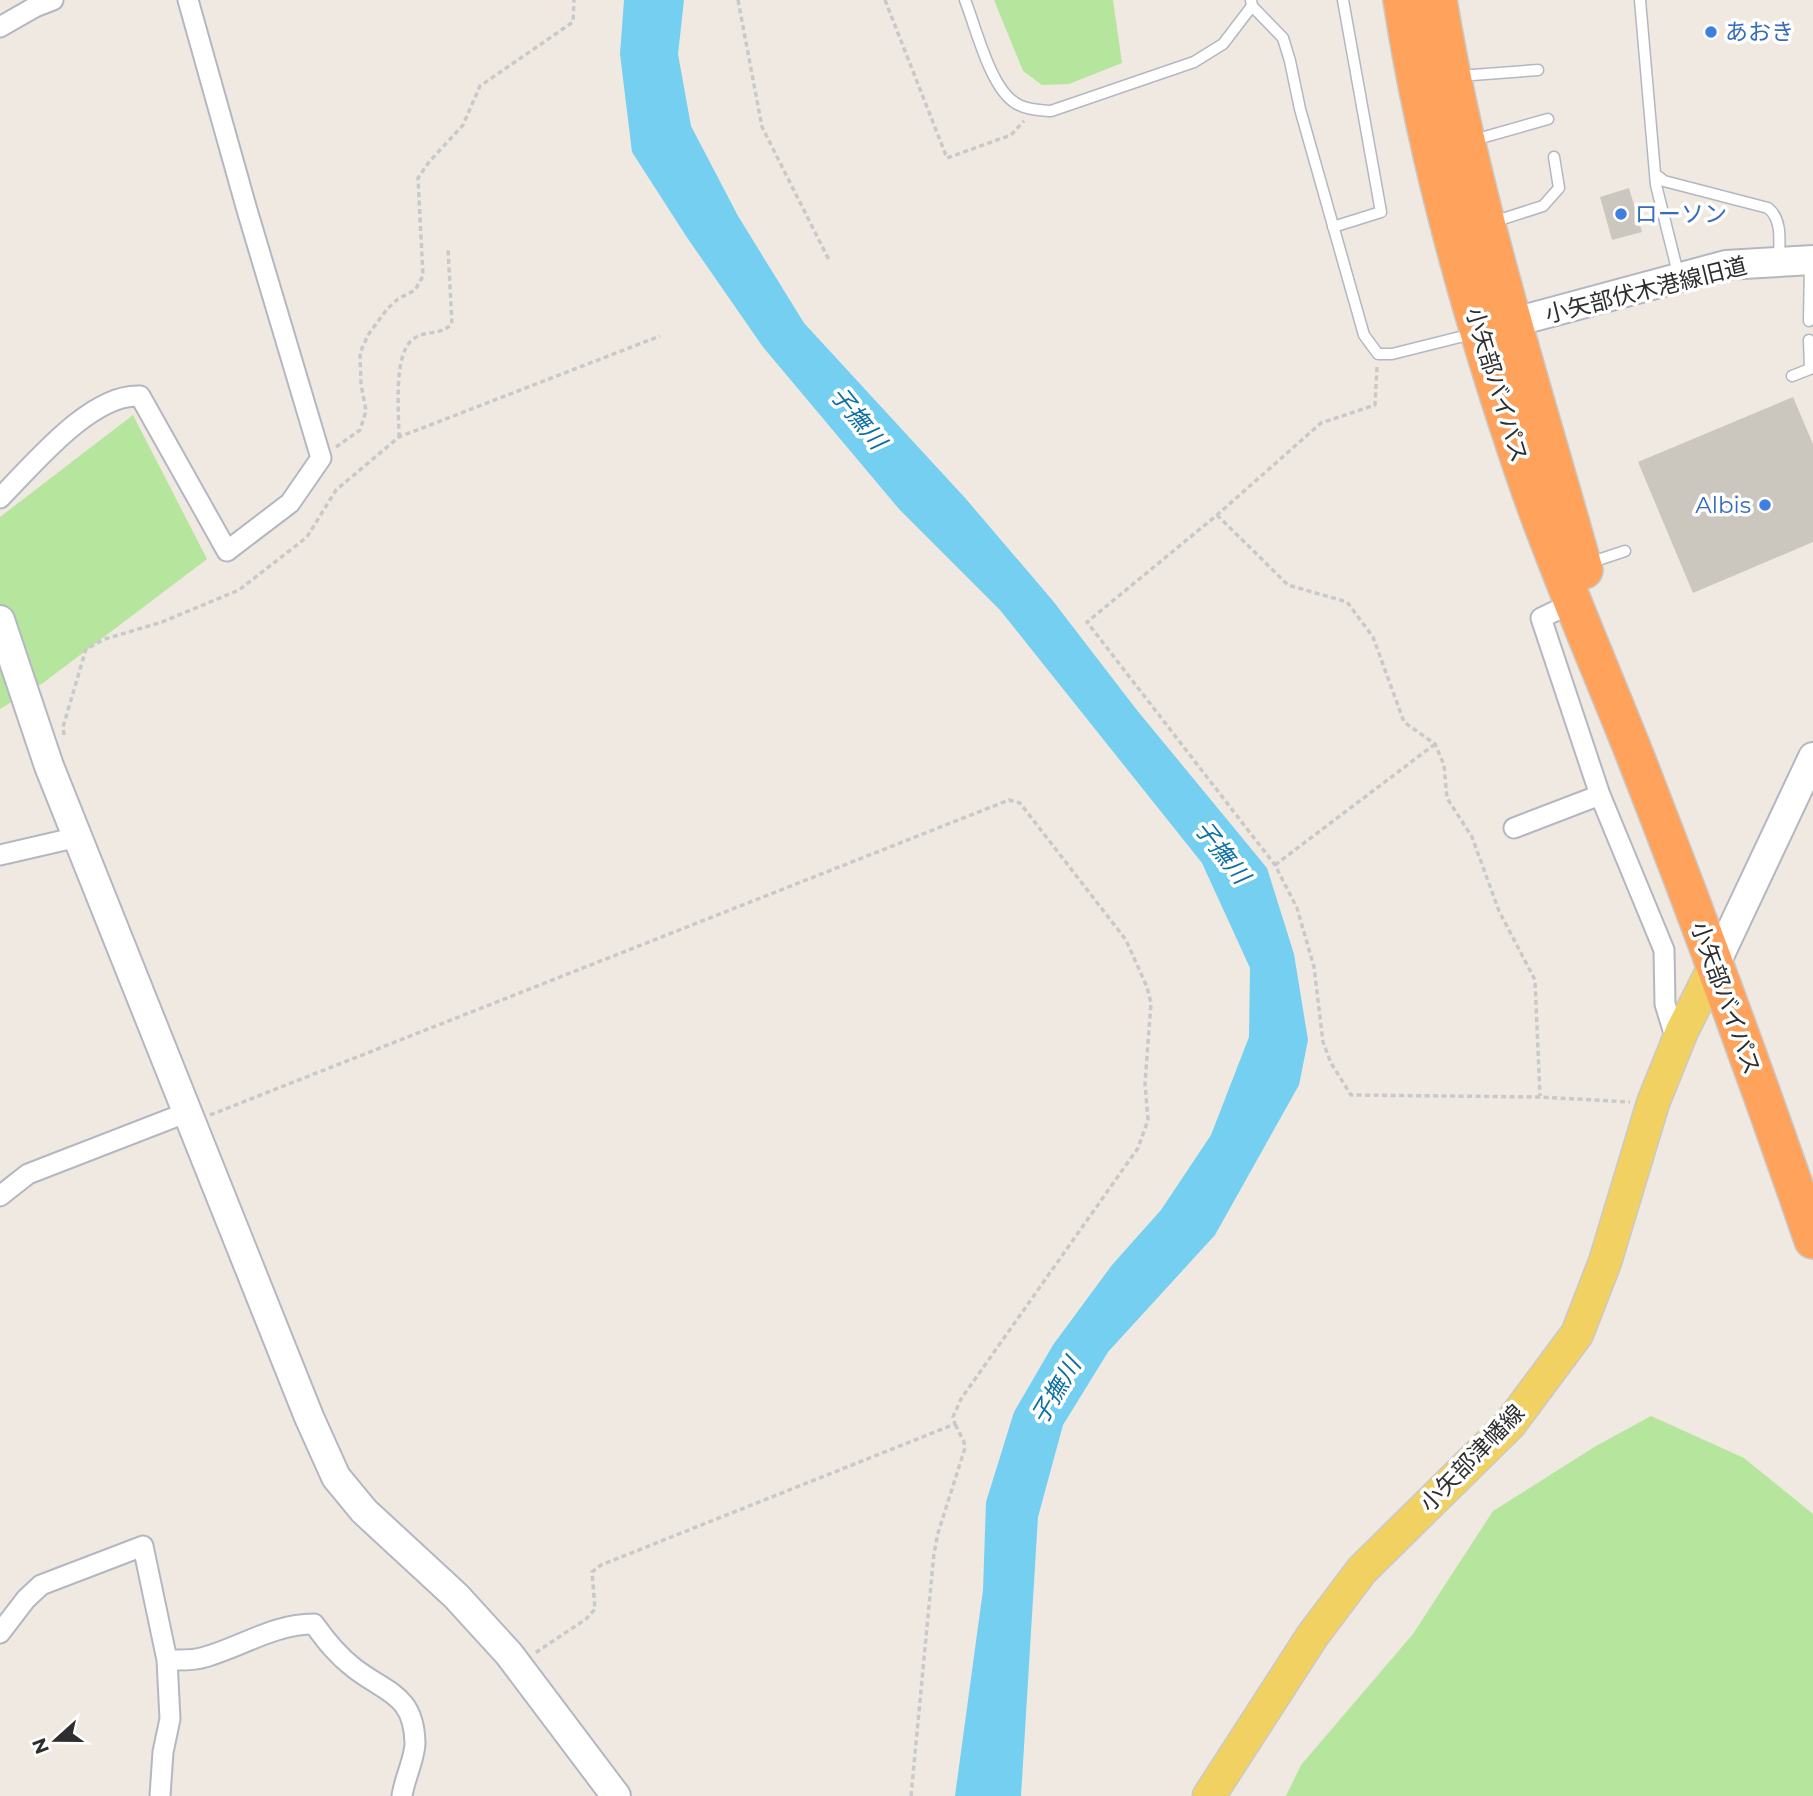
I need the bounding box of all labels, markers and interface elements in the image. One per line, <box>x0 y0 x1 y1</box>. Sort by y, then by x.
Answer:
place label: あおき <box>1725 18 1794 46</box>
marker: あおき <box>1703 24 1719 40</box>
place label: ローソン <box>1635 200 1727 228</box>
marker: ローソン <box>1613 206 1629 222</box>
street label: 小矢部伏木港線旧道 <box>1542 251 1750 329</box>
street label: 小矢部バイパス <box>1460 304 1534 466</box>
water label: 子撫川 <box>824 381 894 457</box>
place label: Albis <box>1695 491 1751 519</box>
marker: Albis <box>1757 497 1773 513</box>
water label: 子撫川 <box>1189 814 1258 891</box>
street label: 小矢部バイパス <box>1685 918 1767 1078</box>
water label: 子撫川 <box>1025 1350 1088 1429</box>
street label: 小矢部津幡線 <box>1414 1399 1530 1517</box>
north arrow <box>21 1705 91 1775</box>
text: N <box>27 1735 54 1757</box>

